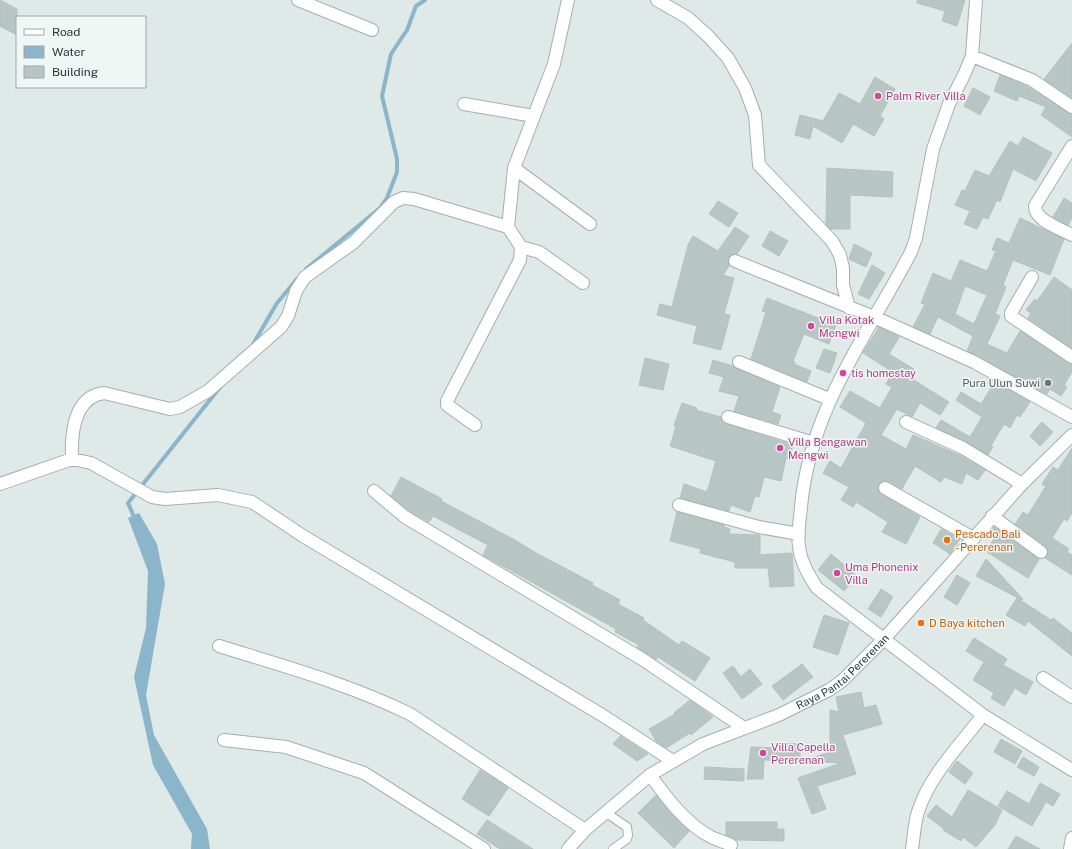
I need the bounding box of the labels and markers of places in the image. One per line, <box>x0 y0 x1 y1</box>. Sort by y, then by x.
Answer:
place label: Palm River Villa <box>886 90 966 102</box>
marker: Palm River Villa <box>873 91 883 101</box>
place label: Villa Kotak Mengwi <box>819 314 874 339</box>
marker: Villa Kotak Mengwi <box>806 321 816 331</box>
place label: tis homestay <box>851 367 916 379</box>
marker: tis homestay <box>838 368 848 378</box>
place label: Pura Ulun Suwi <box>962 377 1040 389</box>
marker: Pura Ulun Suwi <box>1043 378 1053 388</box>
place label: Villa Bengawan Mengwi <box>788 436 867 461</box>
marker: Villa Bengawan Mengwi <box>775 443 785 453</box>
place label: Pescado Bali - Pererenan <box>955 528 1021 553</box>
marker: Pescado Bali - Pererenan <box>942 535 952 545</box>
place label: Uma Phonenix Villa <box>845 561 918 586</box>
marker: Uma Phonenix Villa <box>832 568 842 578</box>
place label: D Baya kitchen <box>929 617 1005 629</box>
marker: D Baya kitchen <box>916 618 926 628</box>
place label: Villa Capella Pererenan <box>771 741 835 766</box>
marker: Villa Capella Pererenan <box>758 748 768 758</box>

